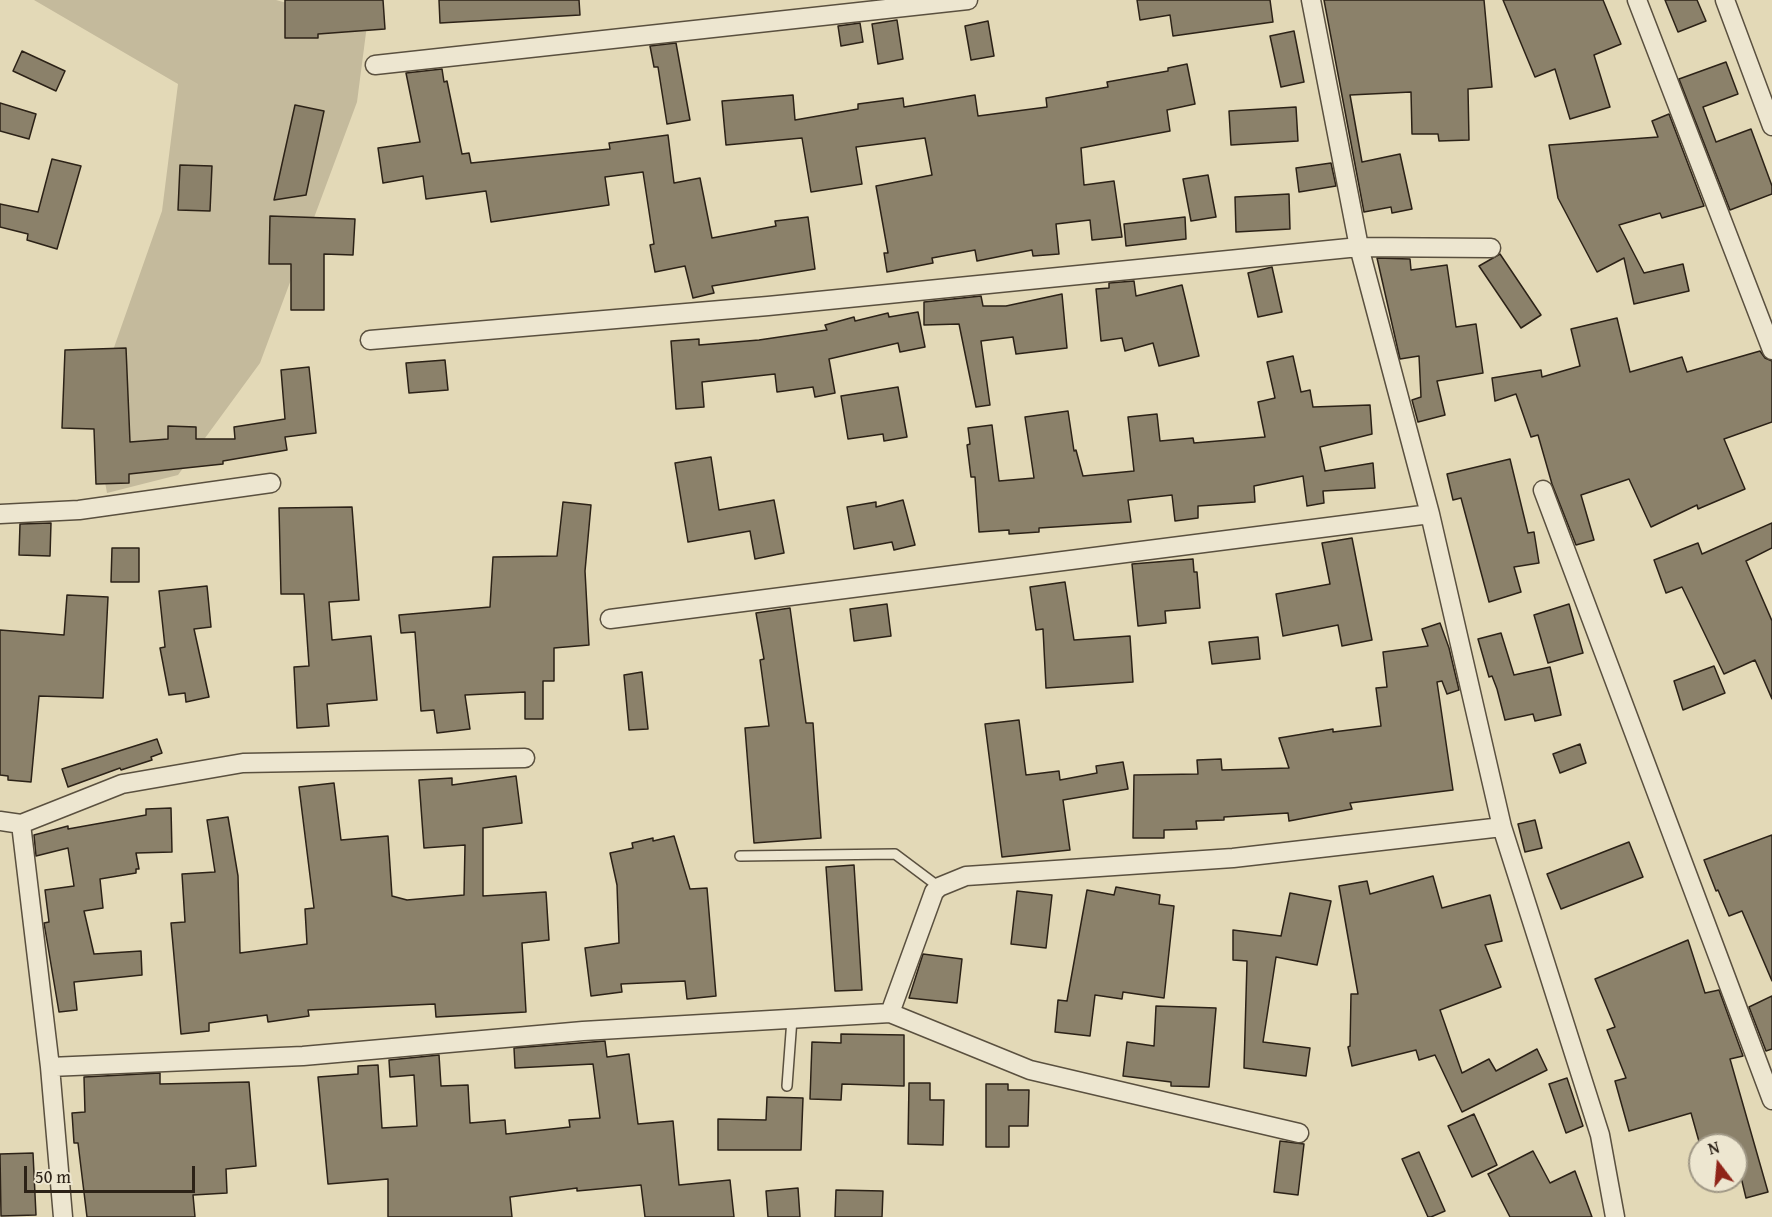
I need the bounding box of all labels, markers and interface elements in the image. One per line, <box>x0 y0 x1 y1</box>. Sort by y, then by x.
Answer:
north arrow <box>1688 1133 1748 1193</box>
text: N <box>1705 1135 1722 1161</box>
scale bar <box>27 1154 198 1192</box>
text: 50 m <box>35 1163 71 1190</box>

